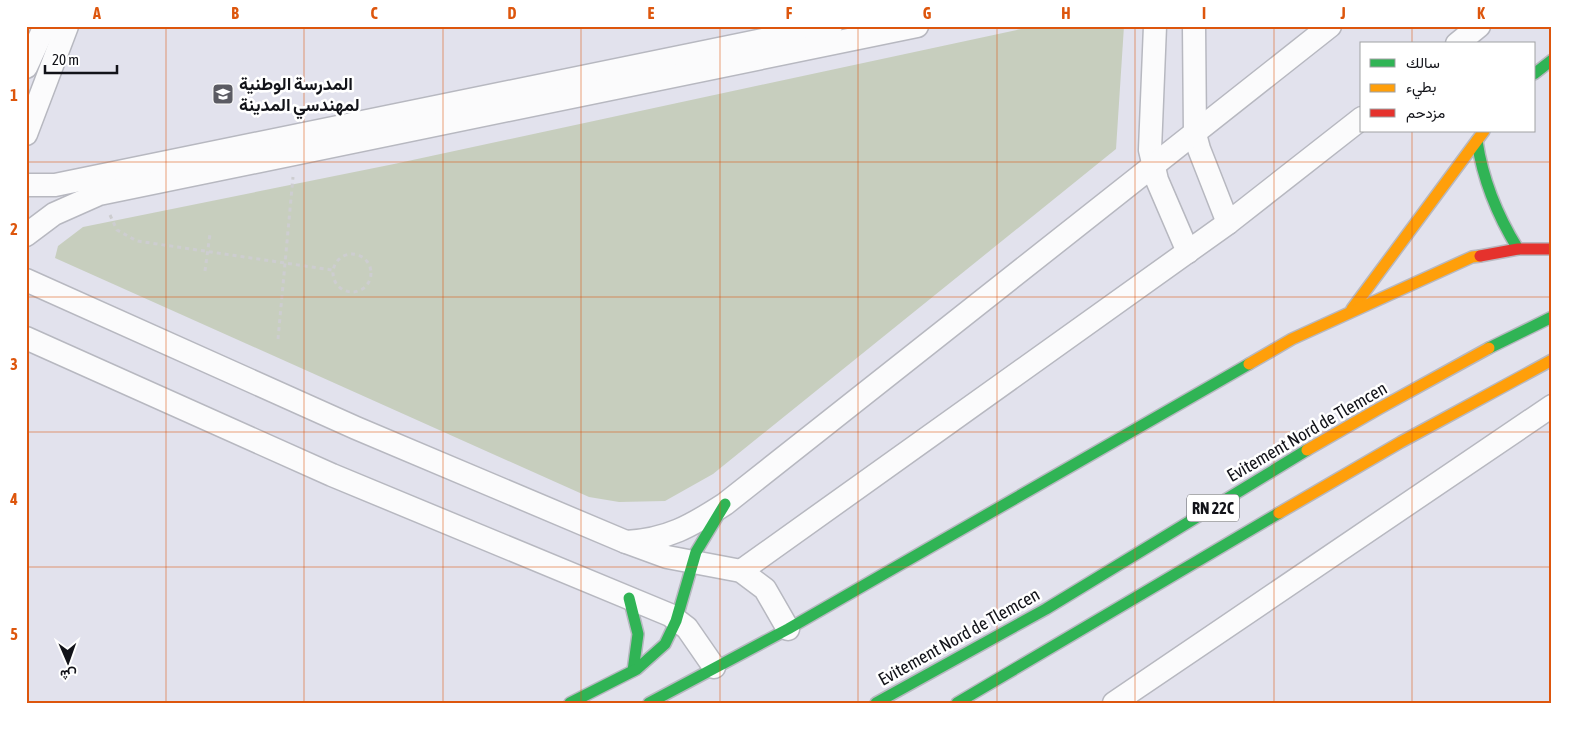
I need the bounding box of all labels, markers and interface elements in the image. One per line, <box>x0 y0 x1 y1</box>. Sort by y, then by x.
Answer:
text: A <box>92 4 101 22</box>
text: B <box>231 4 239 22</box>
text: C <box>370 4 378 22</box>
text: D <box>508 4 517 22</box>
text: E <box>648 4 655 22</box>
text: F <box>786 4 793 22</box>
text: G <box>923 4 932 22</box>
text: H <box>1061 4 1071 22</box>
text: I <box>1202 4 1206 22</box>
text: J <box>1339 4 1346 22</box>
text: K <box>1477 4 1485 22</box>
scale bar <box>45 42 118 74</box>
legend <box>1360 42 1536 132</box>
text: 20 m <box>52 51 79 68</box>
text: سالك <box>1406 54 1440 71</box>
place label: المدرسة الوطنية لمهندسي المدينة <box>239 73 360 120</box>
text: بطيء <box>1406 78 1436 100</box>
school or university icon: المدرسة الوطنية لمهندسي المدينة <box>211 82 235 106</box>
text: 1 <box>10 86 18 104</box>
text: مزدحم <box>1406 104 1445 123</box>
text: 2 <box>10 220 18 238</box>
text: 3 <box>10 355 18 373</box>
street label: Evitement Nord de Tlemcen <box>1223 377 1391 486</box>
text: 4 <box>9 490 18 508</box>
road number: RN 22C <box>1187 494 1239 522</box>
street label: Evitement Nord de Tlemcen <box>874 583 1043 690</box>
text: 5 <box>10 625 18 643</box>
north arrow <box>42 636 92 686</box>
text: ش <box>60 666 77 683</box>

